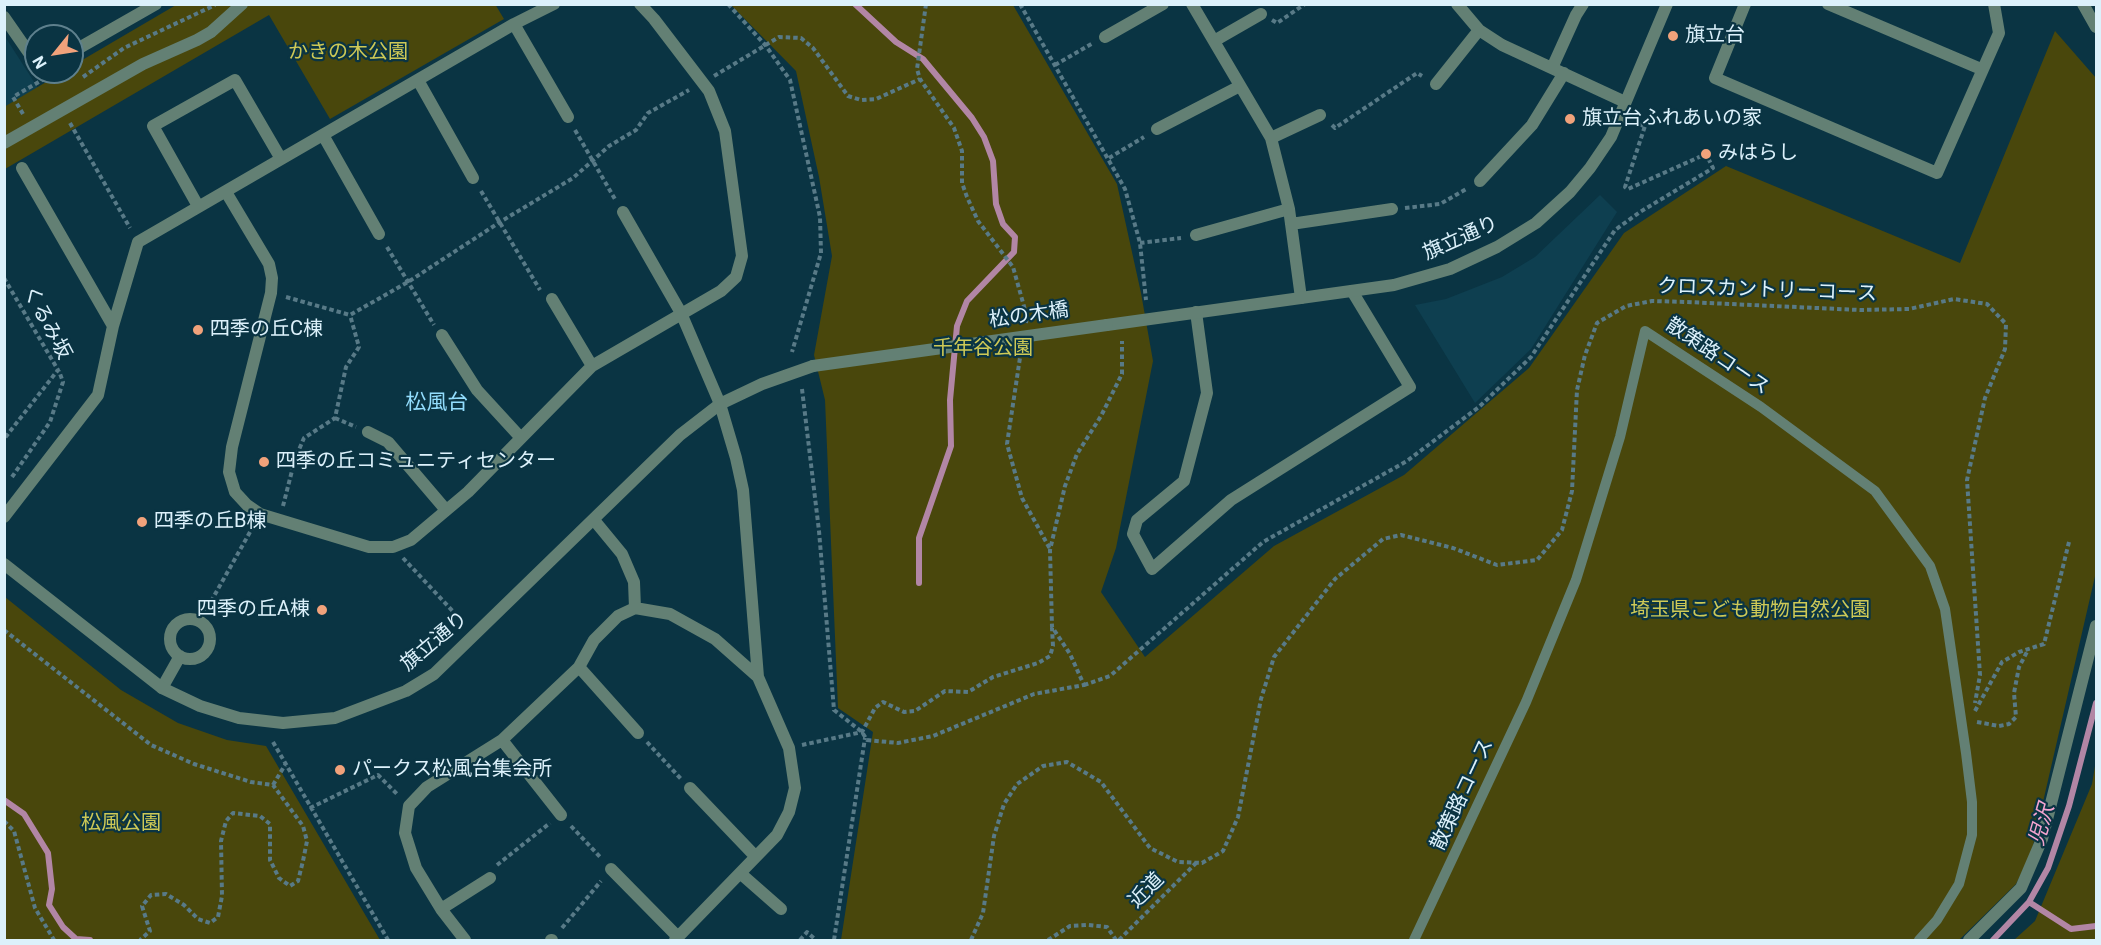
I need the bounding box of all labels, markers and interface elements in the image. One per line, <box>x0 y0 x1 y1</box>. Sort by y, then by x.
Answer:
north arrow <box>24 24 84 84</box>
place label: 旗立台 <box>1685 24 1745 48</box>
marker: 旗立台 <box>1666 29 1680 43</box>
park label: かきの木公園 <box>288 41 408 65</box>
text: N <box>29 53 51 72</box>
place label: 旗立台ふれあいの家 <box>1582 107 1762 131</box>
marker: 旗立台ふれあいの家 <box>1563 112 1577 126</box>
place label: みはらし <box>1718 142 1798 166</box>
marker: みはらし <box>1699 147 1713 161</box>
street label: 旗立通り <box>1420 212 1502 266</box>
street label: クロスカントリーコース <box>1657 275 1877 307</box>
street label: くるみ坂 <box>17 282 75 364</box>
street label: 松の木橋 <box>988 299 1070 333</box>
street label: 散策路コース <box>1661 314 1773 400</box>
place label: 四季の丘C棟 <box>210 318 323 342</box>
marker: 四季の丘C棟 <box>191 323 205 337</box>
park label: 千年谷公園 <box>933 337 1033 361</box>
district label: 松風台 <box>406 391 468 417</box>
place label: 四季の丘コミュニティセンター <box>276 450 556 474</box>
marker: 四季の丘コミュニティセンター <box>257 455 271 469</box>
place label: 四季の丘B棟 <box>154 510 266 534</box>
marker: 四季の丘B棟 <box>135 515 149 529</box>
place label: 四季の丘A棟 <box>197 598 310 622</box>
park label: 埼玉県こども動物自然公園 <box>1630 599 1870 623</box>
marker: 四季の丘A棟 <box>315 603 329 617</box>
street label: 旗立通り <box>397 607 473 677</box>
street label: 散策路コース <box>1427 736 1499 854</box>
place label: パークス松風台集会所 <box>352 758 552 782</box>
marker: パークス松風台集会所 <box>333 763 347 777</box>
water label: 児沢 <box>2025 801 2061 849</box>
park label: 松風公園 <box>81 812 161 836</box>
street label: 近道 <box>1124 868 1170 914</box>

